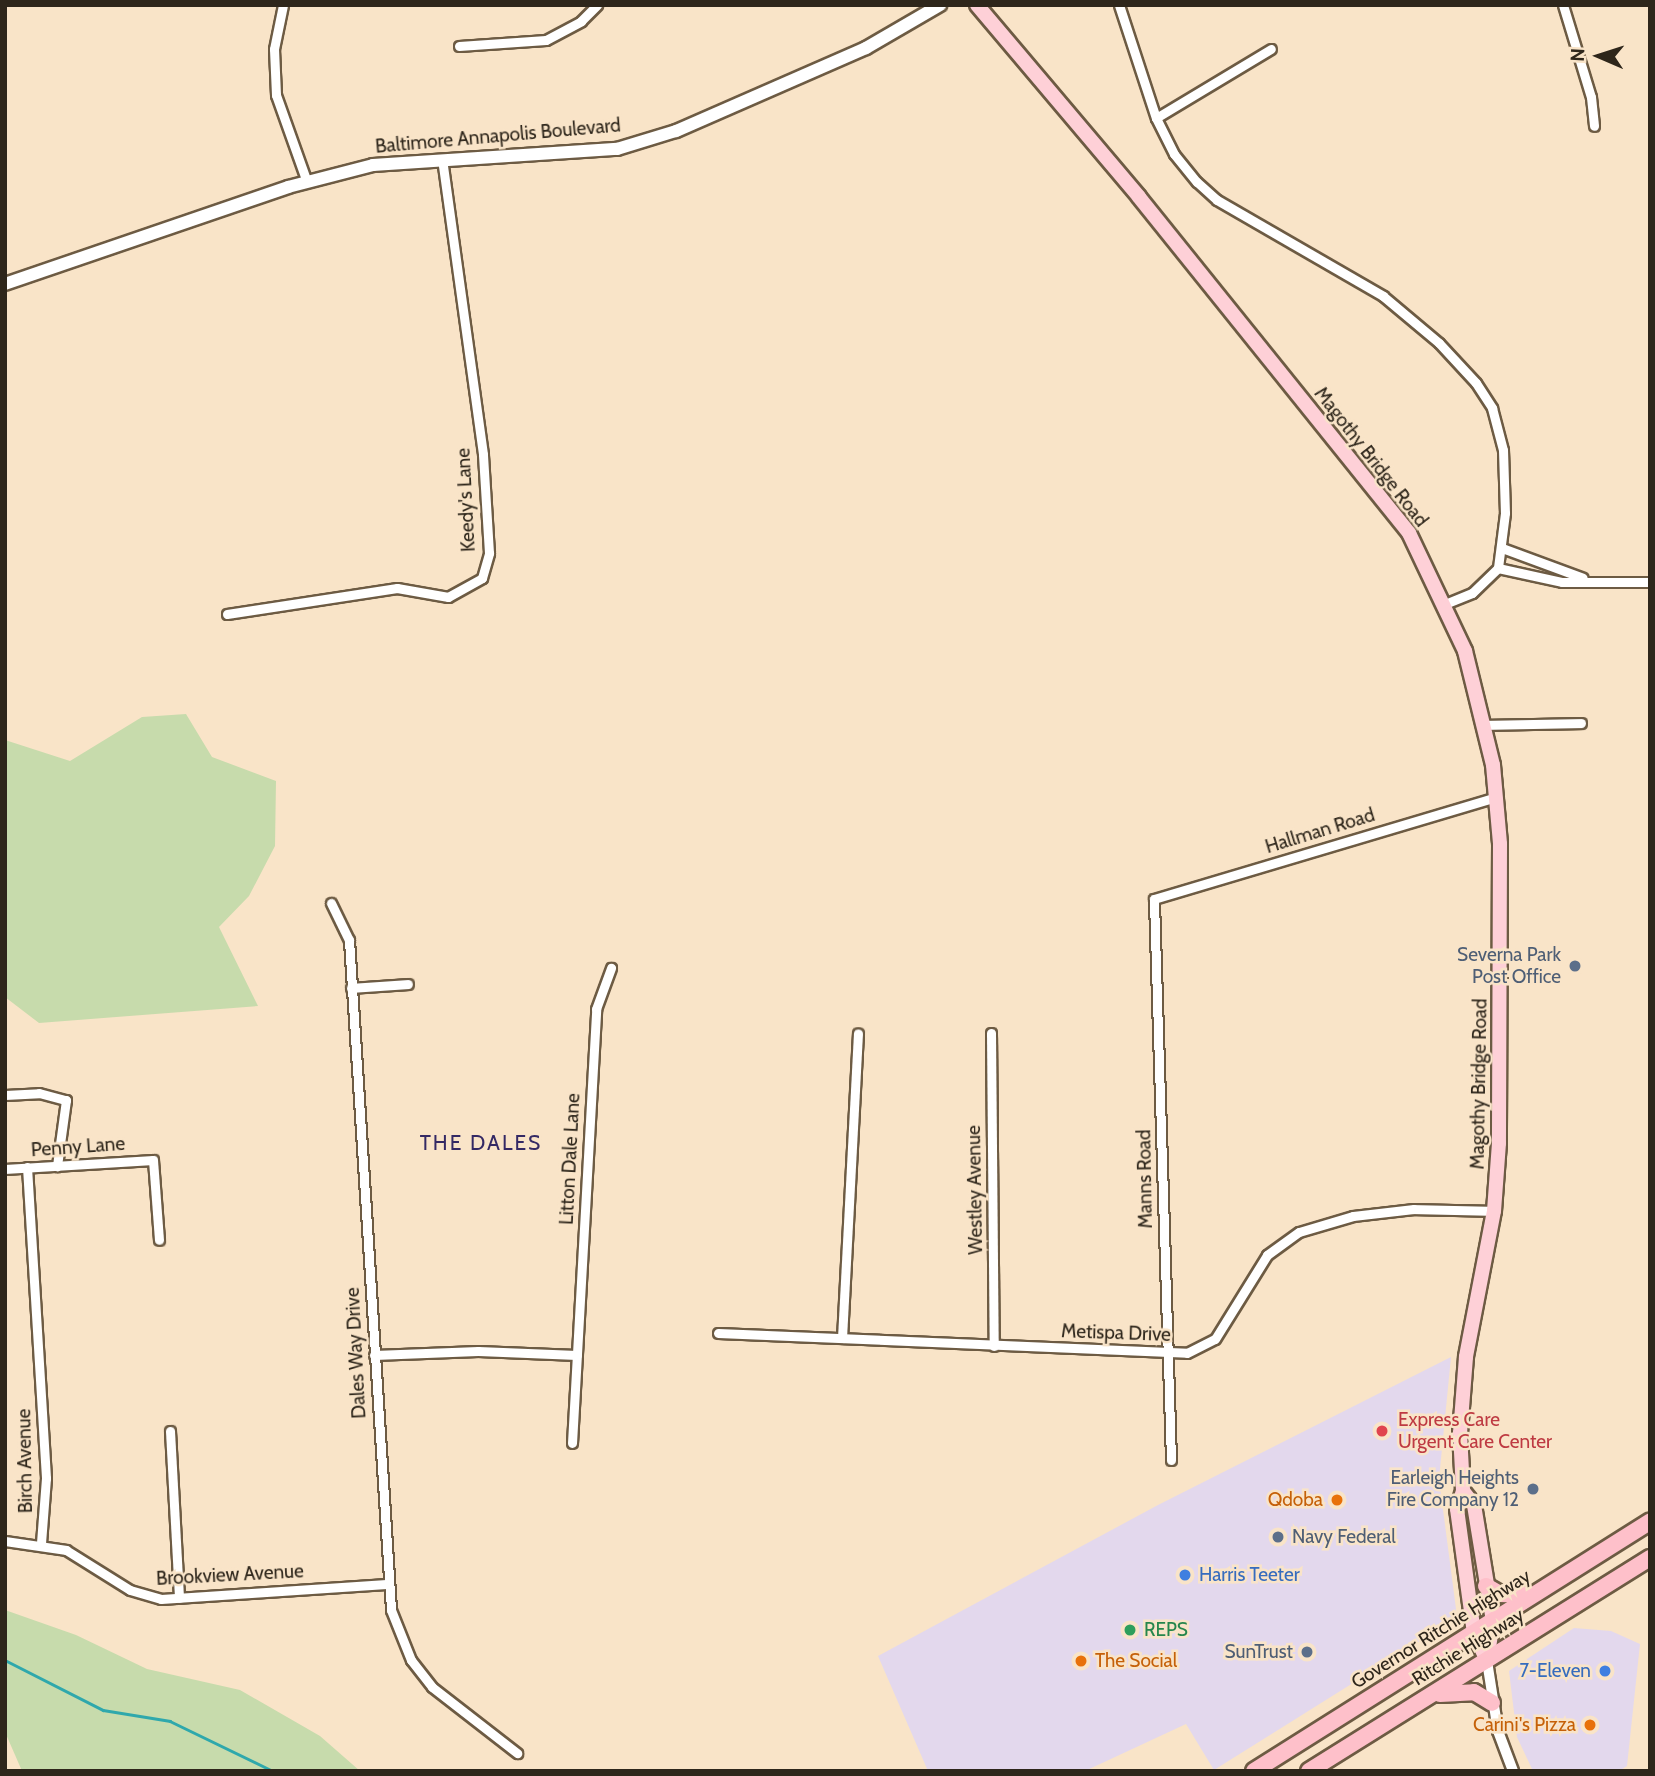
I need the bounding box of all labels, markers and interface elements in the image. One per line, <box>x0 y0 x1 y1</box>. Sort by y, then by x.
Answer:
north arrow <box>1564 21 1634 91</box>
text: N <box>1566 48 1589 62</box>
street label: Baltimore Annapolis Boulevard <box>374 114 622 158</box>
street label: Magothy Bridge Road <box>1309 383 1433 531</box>
street label: Keedy's Lane <box>452 448 480 552</box>
street label: Hallman Road <box>1263 804 1377 858</box>
place label: Severna Park Post Office <box>1457 944 1561 988</box>
marker: Severna Park Post Office <box>1567 958 1583 974</box>
street label: Magothy Bridge Road <box>1466 998 1492 1170</box>
street label: Litton Dale Lane <box>555 1093 585 1225</box>
street label: Westley Avenue <box>962 1125 988 1255</box>
street label: Manns Road <box>1133 1129 1157 1229</box>
district label: THE DALES <box>421 1130 541 1156</box>
street label: Penny Lane <box>30 1132 126 1162</box>
street label: Dales Way Drive <box>341 1287 371 1419</box>
street label: Metispa Drive <box>1061 1320 1171 1346</box>
street label: Birch Avenue <box>13 1409 37 1513</box>
place label: Express Care Urgent Care Center <box>1398 1409 1552 1453</box>
marker: Express Care Urgent Care Center <box>1372 1421 1392 1441</box>
place label: Earleigh Heights Fire Company 12 <box>1387 1467 1519 1511</box>
marker: Earleigh Heights Fire Company 12 <box>1525 1481 1541 1497</box>
place label: Qdoba <box>1268 1489 1323 1511</box>
marker: Qdoba <box>1329 1492 1345 1508</box>
place label: Navy Federal <box>1292 1526 1396 1548</box>
marker: Navy Federal <box>1270 1529 1286 1545</box>
street label: Brookview Avenue <box>156 1560 304 1590</box>
place label: Harris Teeter <box>1199 1564 1300 1586</box>
street label: Governor Ritchie Highway <box>1347 1565 1535 1693</box>
marker: Harris Teeter <box>1177 1567 1193 1583</box>
street label: Ritchie Highway <box>1408 1604 1528 1690</box>
place label: REPS <box>1144 1619 1188 1641</box>
marker: REPS <box>1122 1622 1138 1638</box>
place label: SunTrust <box>1225 1641 1293 1663</box>
marker: SunTrust <box>1299 1644 1315 1660</box>
place label: The Social <box>1095 1650 1177 1672</box>
marker: The Social <box>1073 1653 1089 1669</box>
place label: 7-Eleven <box>1520 1660 1591 1682</box>
marker: 7-Eleven <box>1597 1663 1613 1679</box>
place label: Carini's Pizza <box>1473 1714 1576 1736</box>
marker: Carini's Pizza <box>1582 1717 1598 1733</box>

